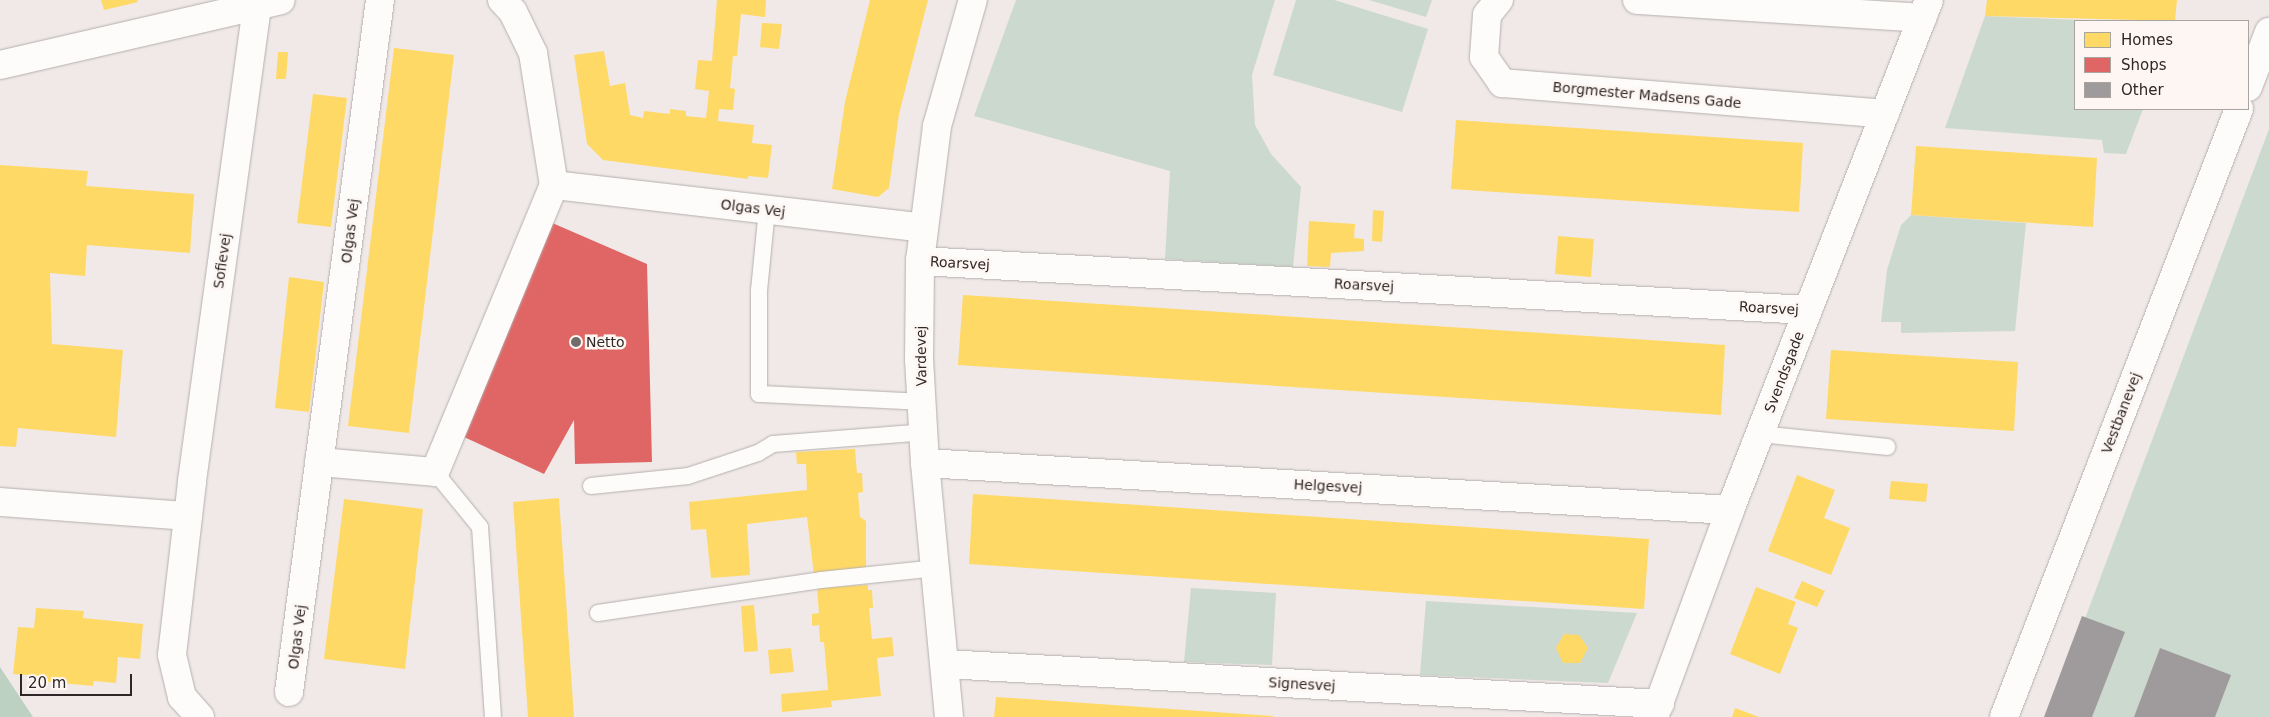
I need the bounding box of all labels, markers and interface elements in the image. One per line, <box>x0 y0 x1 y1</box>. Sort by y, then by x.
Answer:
legend <box>2074 20 2249 110</box>
text: Homes <box>2121 31 2173 49</box>
text: Shops <box>2121 56 2167 74</box>
street label: Borgmester Madsens Gade <box>1552 78 1742 112</box>
text: Other <box>2121 81 2164 99</box>
street label: Olgas Vej <box>720 196 786 220</box>
street label: Olgas Vej <box>338 198 362 264</box>
street label: Sofievej <box>210 232 234 290</box>
street label: Roarsvej <box>930 253 990 273</box>
street label: Roarsvej <box>1334 275 1394 295</box>
street label: Roarsvej <box>1739 298 1799 318</box>
street label: Vardevej <box>912 325 930 387</box>
street label: Svendsgade <box>1761 329 1807 415</box>
place label: Netto <box>586 334 625 350</box>
marker: Netto <box>570 336 582 348</box>
street label: Vestbanevej <box>2098 370 2144 456</box>
street label: Helgesvej <box>1293 476 1363 496</box>
street label: Olgas Vej <box>285 604 309 670</box>
scale bar <box>22 664 135 696</box>
text: 20 m <box>28 674 66 692</box>
street label: Signesvej <box>1268 674 1336 694</box>

